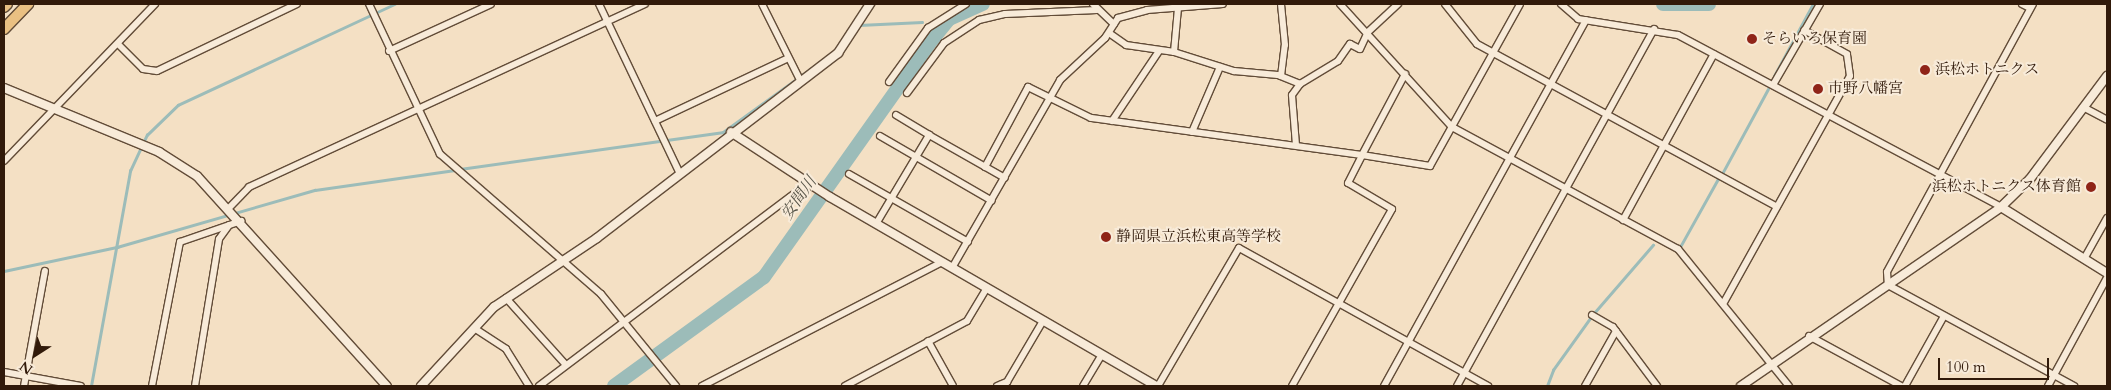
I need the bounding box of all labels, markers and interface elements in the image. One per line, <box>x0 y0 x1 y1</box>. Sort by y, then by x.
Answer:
place label: そらいろ保育園 <box>1762 30 1867 48</box>
marker: そらいろ保育園 <box>1746 33 1758 45</box>
place label: 浜松ホトニクス <box>1935 61 2040 79</box>
marker: 浜松ホトニクス <box>1919 64 1931 76</box>
place label: 市野八幡宮 <box>1828 80 1903 98</box>
marker: 市野八幡宮 <box>1812 83 1824 95</box>
water label: 安間川 <box>777 173 821 223</box>
place label: 浜松ホトニクス体育館 <box>1931 178 2081 196</box>
marker: 浜松ホトニクス体育館 <box>2085 181 2097 193</box>
place label: 静岡県立浜松東高等学校 <box>1116 228 1281 246</box>
marker: 静岡県立浜松東高等学校 <box>1100 231 1112 243</box>
north arrow <box>10 330 60 380</box>
scale bar <box>1941 348 2052 380</box>
text: N <box>16 356 37 379</box>
text: 100 m <box>1946 357 1986 377</box>

